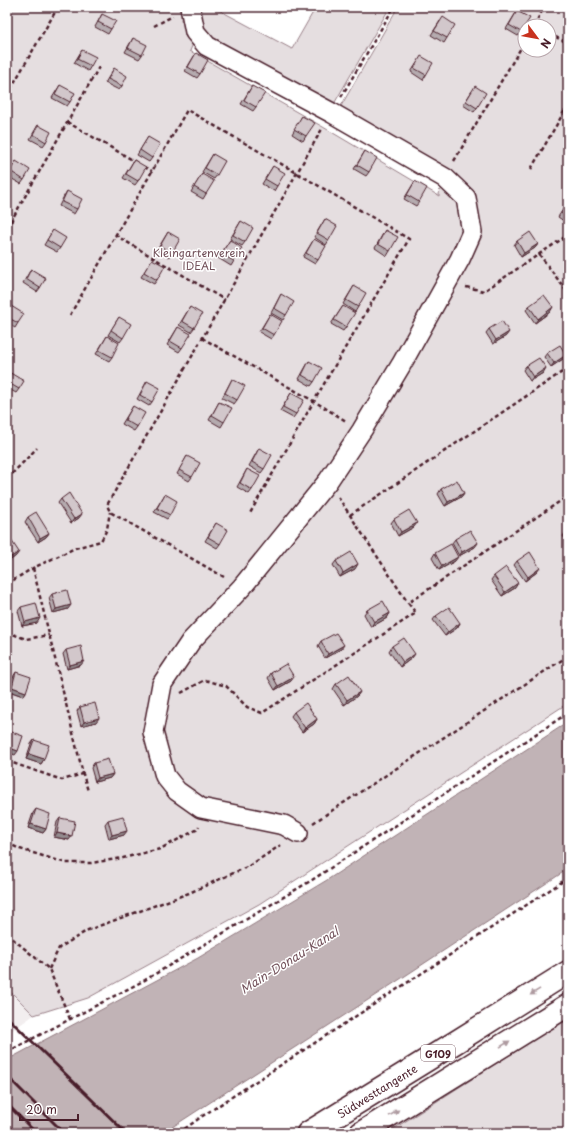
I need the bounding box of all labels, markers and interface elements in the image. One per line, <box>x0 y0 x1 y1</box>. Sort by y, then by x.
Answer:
north arrow <box>517 18 557 58</box>
text: N <box>536 35 555 52</box>
park label: Kleingartenverein IDEAL <box>153 244 245 274</box>
water label: Main-Donau-Kanal <box>236 922 343 998</box>
one-way arrow <box>529 989 541 996</box>
one-way arrow <box>500 1040 510 1048</box>
road number: G109 <box>421 1045 455 1061</box>
street label: Südwesttangente <box>334 1059 420 1122</box>
scale bar <box>20 1096 78 1122</box>
text: 20 m <box>26 1100 57 1118</box>
one-way arrow <box>388 1109 400 1116</box>

